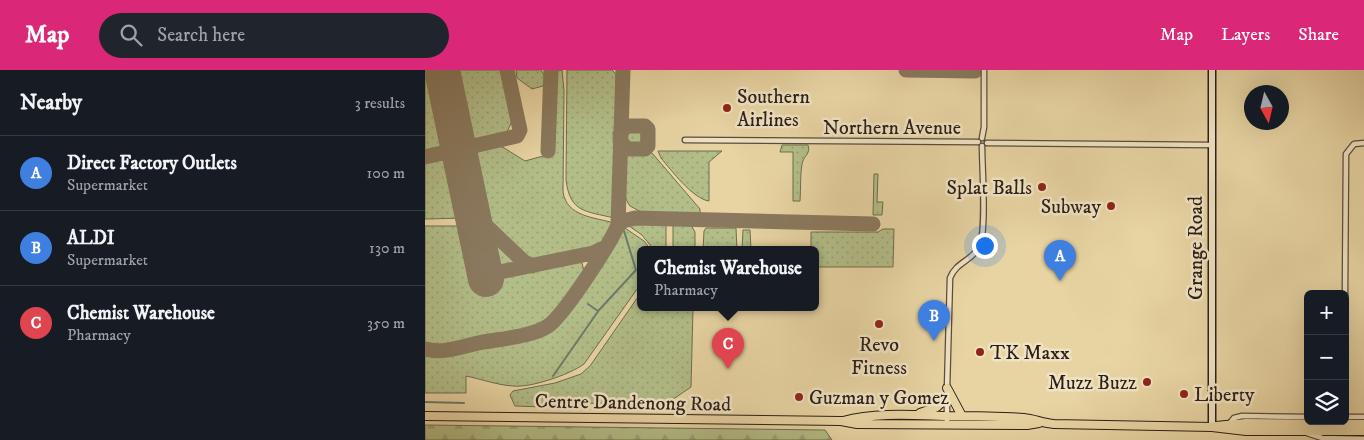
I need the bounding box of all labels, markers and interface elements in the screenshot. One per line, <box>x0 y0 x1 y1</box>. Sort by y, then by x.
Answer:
search box <box>99 13 449 58</box>
text: Map <box>25 20 69 50</box>
icon: search <box>117 21 145 49</box>
text: Search here <box>157 24 245 47</box>
text: Map <box>1160 24 1193 46</box>
text: Layers <box>1221 24 1270 46</box>
text: Share <box>1298 24 1339 46</box>
place label: Southern Airlines <box>737 85 810 133</box>
north arrow <box>1244 85 1289 130</box>
text: Nearby <box>20 90 82 116</box>
text: 3 results <box>355 93 405 113</box>
marker: Southern Airlines <box>721 102 733 114</box>
street label: Northern Avenue <box>823 116 961 141</box>
text: Direct Factory Outlets <box>67 152 237 175</box>
text: A <box>31 163 41 183</box>
text: 100 m <box>367 163 405 183</box>
text: Supermarket <box>67 175 148 195</box>
place label: Splat Balls <box>947 176 1032 201</box>
marker: Splat Balls <box>1036 181 1048 193</box>
place label: Subway <box>1041 195 1101 220</box>
street label: Grange Road <box>1184 196 1209 300</box>
marker: Subway <box>1105 200 1117 212</box>
text: ALDI <box>67 227 115 250</box>
your location <box>972 233 998 259</box>
text: B <box>31 238 41 258</box>
text: 130 m <box>369 238 405 258</box>
pin: A <box>1044 240 1076 281</box>
popup <box>637 246 819 311</box>
text: Supermarket <box>67 250 148 270</box>
text: Chemist Warehouse <box>654 257 802 280</box>
text: Pharmacy <box>654 280 718 300</box>
map controls <box>1304 290 1349 425</box>
button: + <box>1304 290 1349 335</box>
pin: B <box>918 300 950 341</box>
text: Chemist Warehouse <box>67 302 215 325</box>
text: C <box>31 313 41 333</box>
text: 350 m <box>367 313 405 333</box>
marker: Revo Fitness <box>873 318 885 330</box>
text: Pharmacy <box>67 325 131 345</box>
pin: C <box>712 328 744 369</box>
place label: Revo Fitness <box>851 333 907 381</box>
button: − <box>1304 335 1349 380</box>
place label: TK Maxx <box>990 341 1070 366</box>
marker: TK Maxx <box>974 346 986 358</box>
place label: Muzz Buzz <box>1048 371 1137 396</box>
marker: Muzz Buzz <box>1141 376 1153 388</box>
button: layers <box>1304 380 1349 425</box>
place label: Liberty <box>1194 383 1255 408</box>
place label: Guzman y Gomez <box>809 386 949 411</box>
marker: Liberty <box>1178 388 1190 400</box>
street label: Centre Dandenong Road <box>535 389 731 418</box>
marker: Guzman y Gomez <box>793 391 805 403</box>

